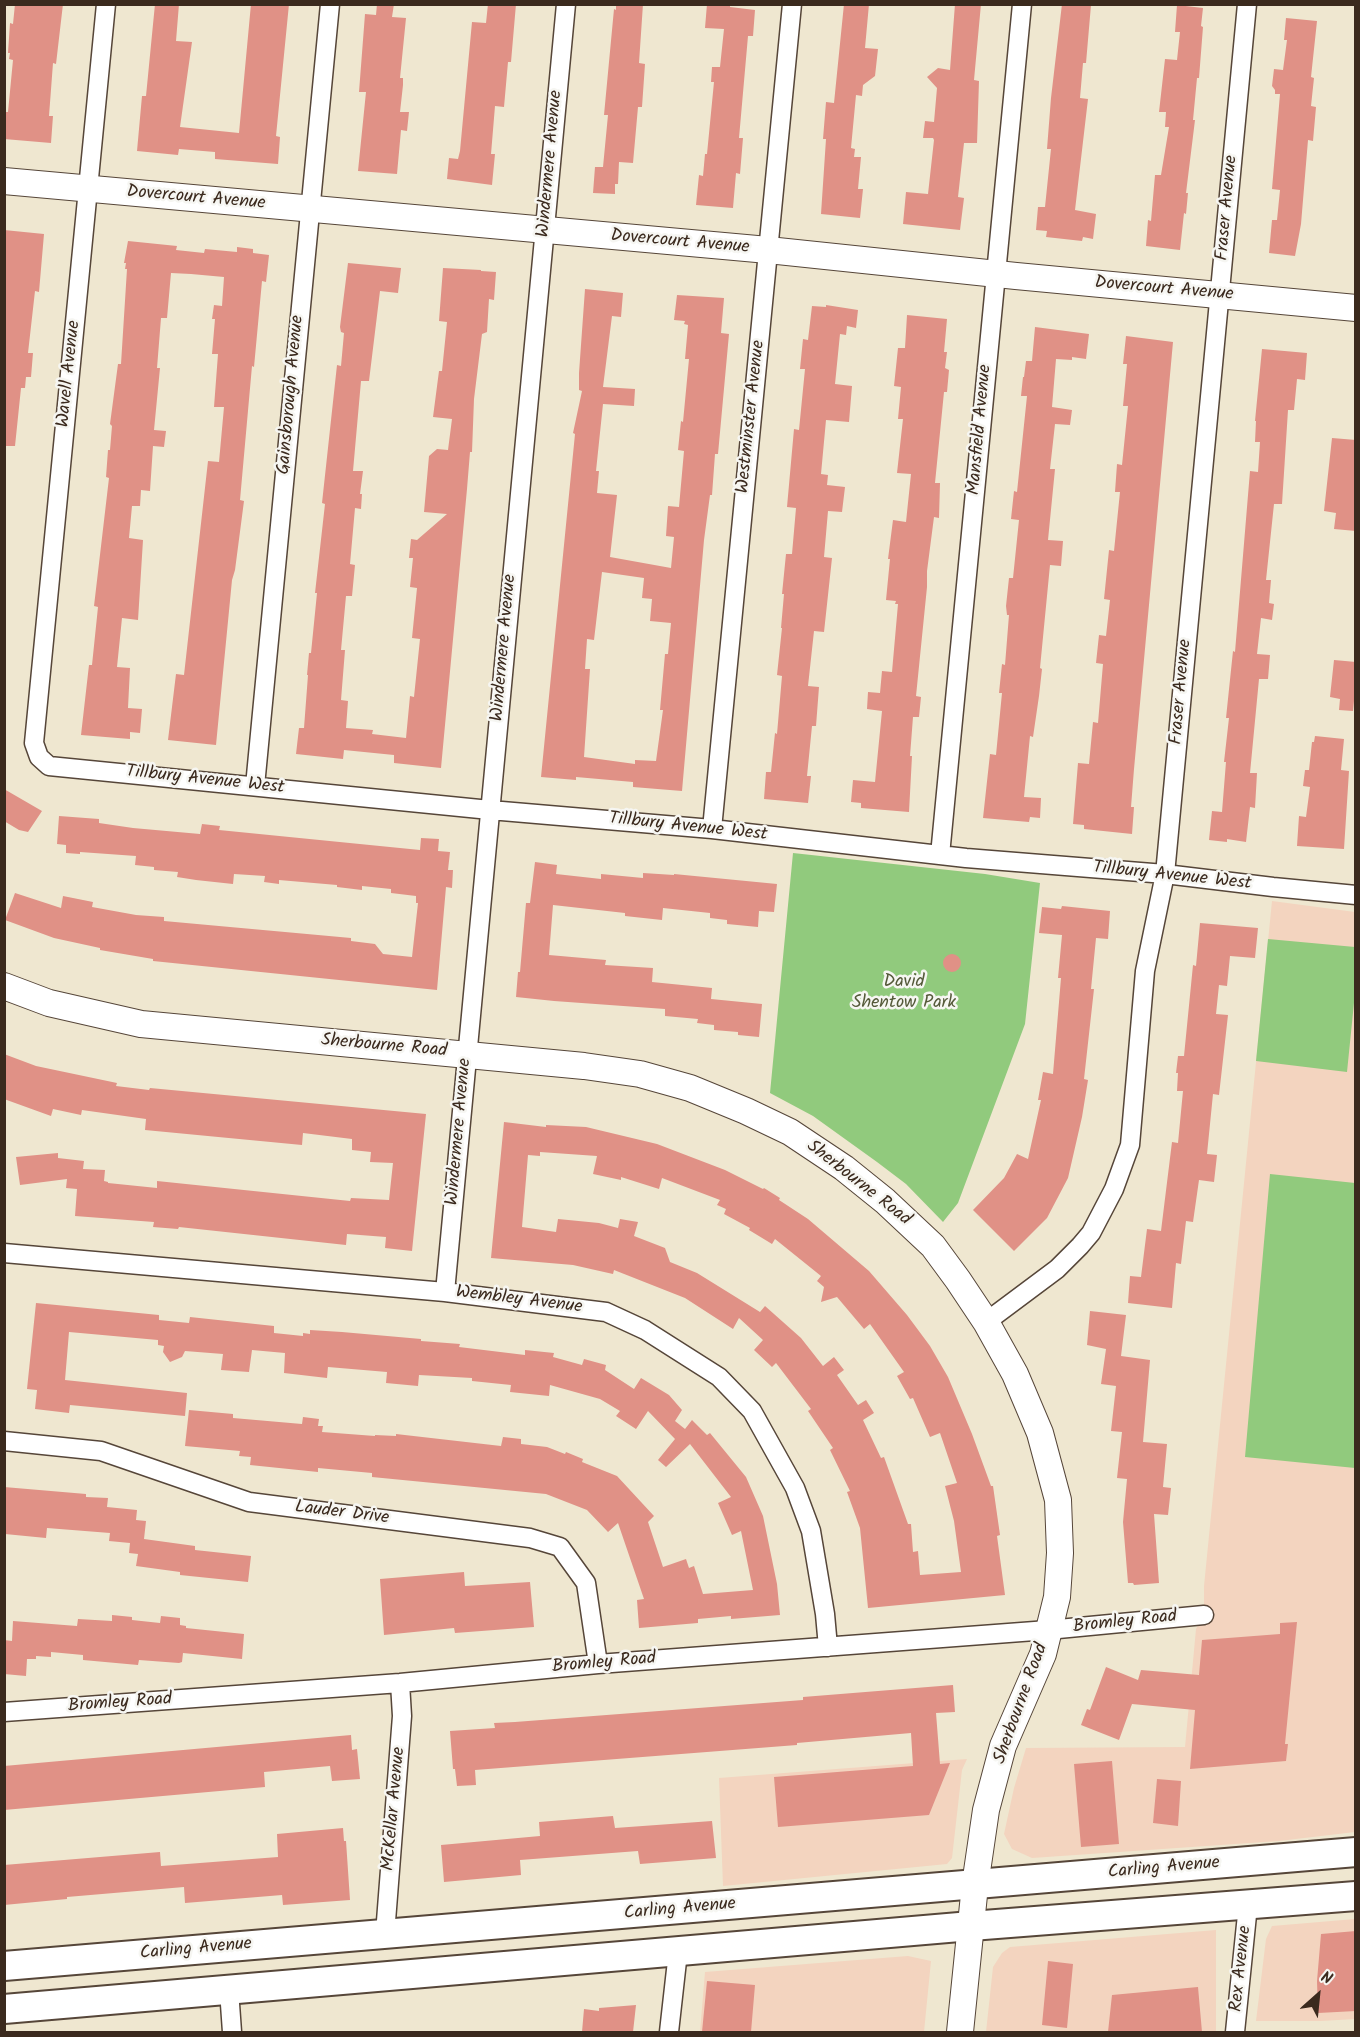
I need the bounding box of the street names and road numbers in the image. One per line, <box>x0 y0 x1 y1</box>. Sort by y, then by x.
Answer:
street label: Windermere Avenue <box>534 89 568 239</box>
street label: Fraser Avenue <box>1213 154 1243 262</box>
street label: Dovercourt Avenue <box>126 182 266 216</box>
street label: Dovercourt Avenue <box>610 226 750 260</box>
street label: Dovercourt Avenue <box>1094 273 1234 307</box>
street label: Gainsborough Avenue <box>274 314 310 476</box>
street label: Wavell Avenue <box>54 320 86 428</box>
street label: Westminster Avenue <box>733 339 771 495</box>
street label: Mansfield Avenue <box>965 364 997 496</box>
street label: Windermere Avenue <box>488 573 522 723</box>
street label: Fraser Avenue <box>1167 638 1197 746</box>
street label: Tillbury Avenue West <box>125 762 285 800</box>
street label: Tillbury Avenue West <box>608 809 768 847</box>
street label: Tillbury Avenue West <box>1092 858 1252 896</box>
street label: Sherbourne Road <box>320 1031 448 1063</box>
street label: Windermere Avenue <box>443 1057 477 1207</box>
street label: Sherbourne Road <box>802 1137 914 1231</box>
street label: Wembley Avenue <box>455 1283 583 1319</box>
street label: Lauder Drive <box>294 1498 390 1530</box>
street label: Bromley Road <box>1072 1607 1178 1639</box>
street label: Sherbourne Road <box>990 1641 1054 1767</box>
street label: Bromley Road <box>551 1649 657 1679</box>
street label: Bromley Road <box>67 1690 173 1718</box>
street label: McKellar Avenue <box>379 1746 411 1872</box>
street label: Carling Avenue <box>1107 1853 1221 1885</box>
street label: Carling Avenue <box>623 1894 737 1926</box>
street label: Rex Avenue <box>1227 1925 1257 2013</box>
street label: Carling Avenue <box>139 1934 253 1966</box>

